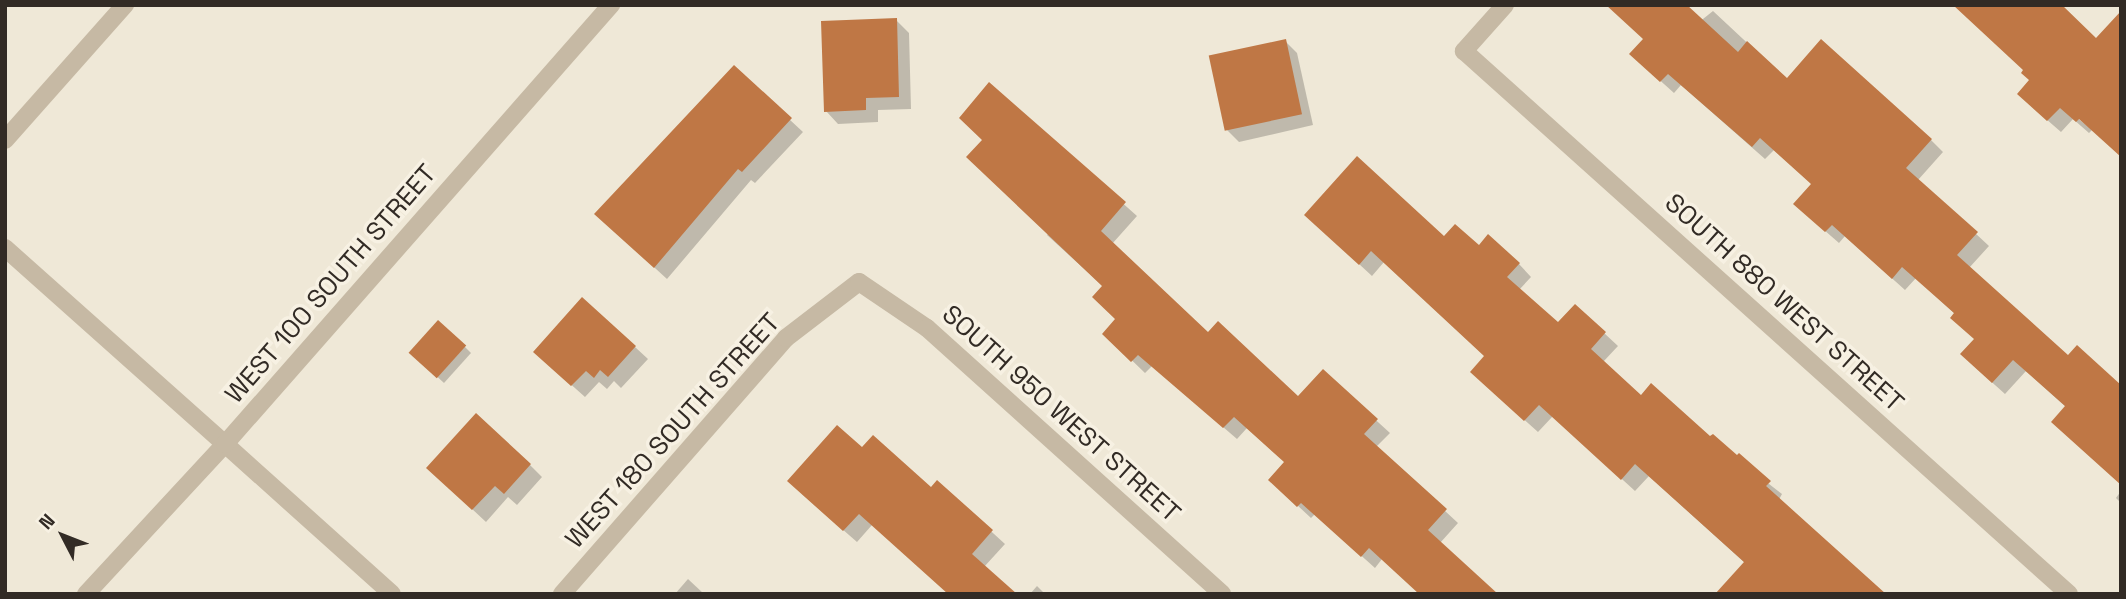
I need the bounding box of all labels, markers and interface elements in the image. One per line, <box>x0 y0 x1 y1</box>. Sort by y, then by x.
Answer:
street label: WEST 100 SOUTH STREET <box>219 158 443 410</box>
street label: SOUTH 880 WEST STREET <box>1658 187 1910 419</box>
street label: SOUTH 950 WEST STREET <box>935 299 1187 529</box>
street label: WEST 180 SOUTH STREET <box>559 307 787 555</box>
north arrow <box>28 501 98 571</box>
text: N <box>33 509 61 535</box>

